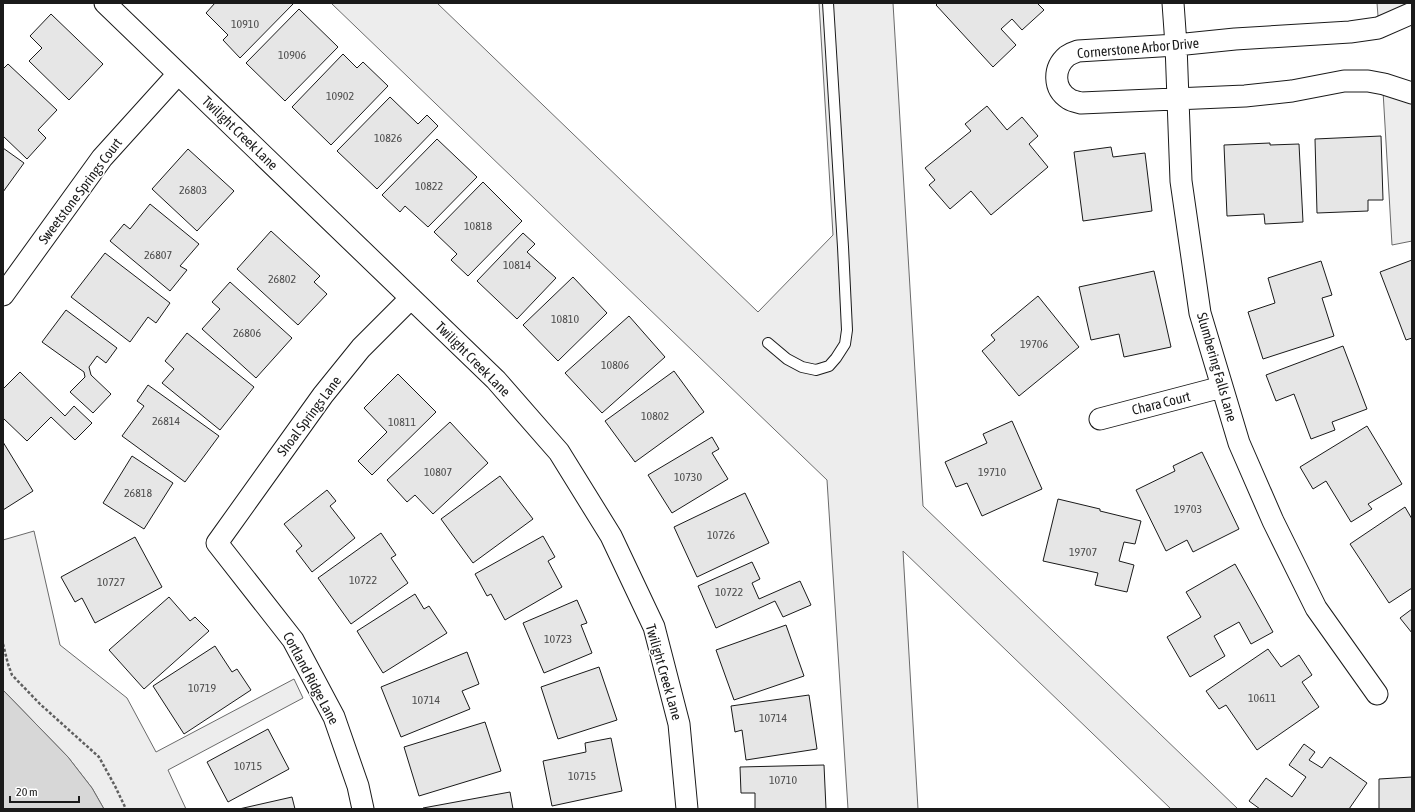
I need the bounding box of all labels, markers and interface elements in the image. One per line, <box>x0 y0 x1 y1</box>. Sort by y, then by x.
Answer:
house number: 10910 <box>231 17 259 31</box>
street label: Cornerstone Arbor Drive <box>1076 35 1200 61</box>
house number: 10906 <box>278 48 306 62</box>
house number: 10902 <box>326 89 354 103</box>
street label: Twilight Creek Lane <box>199 93 281 173</box>
house number: 10826 <box>374 131 402 145</box>
street label: Sweetstone Springs Court <box>35 135 125 247</box>
house number: 10822 <box>415 179 443 193</box>
house number: 26803 <box>179 183 207 197</box>
house number: 10818 <box>464 219 492 233</box>
house number: 26807 <box>144 248 172 262</box>
house number: 10814 <box>503 258 531 272</box>
house number: 26802 <box>268 272 296 286</box>
street label: Slumbering Falls Lane <box>1194 311 1240 423</box>
house number: 10810 <box>551 312 579 326</box>
street label: Twilight Creek Lane <box>432 318 514 400</box>
house number: 26806 <box>233 326 261 340</box>
house number: 19706 <box>1020 337 1048 351</box>
house number: 10806 <box>601 358 629 372</box>
street label: Shoal Springs Lane <box>274 373 344 459</box>
street label: Chara Court <box>1130 388 1192 418</box>
house number: 10802 <box>641 409 669 423</box>
house number: 26814 <box>152 414 180 428</box>
house number: 10811 <box>388 415 416 429</box>
house number: 10807 <box>424 465 452 479</box>
house number: 19710 <box>978 465 1006 479</box>
house number: 10730 <box>674 470 702 484</box>
house number: 26818 <box>124 486 152 500</box>
house number: 19703 <box>1174 502 1202 516</box>
house number: 10726 <box>707 528 735 542</box>
house number: 19707 <box>1069 545 1097 559</box>
house number: 10722 <box>349 573 377 587</box>
house number: 10727 <box>97 575 125 589</box>
house number: 10722 <box>715 585 743 599</box>
street label: Twilight Creek Lane <box>643 622 685 722</box>
street label: Cortland Ridge Lane <box>280 629 342 727</box>
house number: 10723 <box>544 632 572 646</box>
house number: 10719 <box>188 681 216 695</box>
house number: 10611 <box>1248 691 1276 705</box>
house number: 10714 <box>412 693 440 707</box>
house number: 10714 <box>759 711 787 725</box>
house number: 10715 <box>234 759 262 773</box>
house number: 10715 <box>568 769 596 783</box>
house number: 10710 <box>769 773 797 787</box>
scale bar <box>10 778 79 804</box>
text: 20 m <box>16 785 38 799</box>

